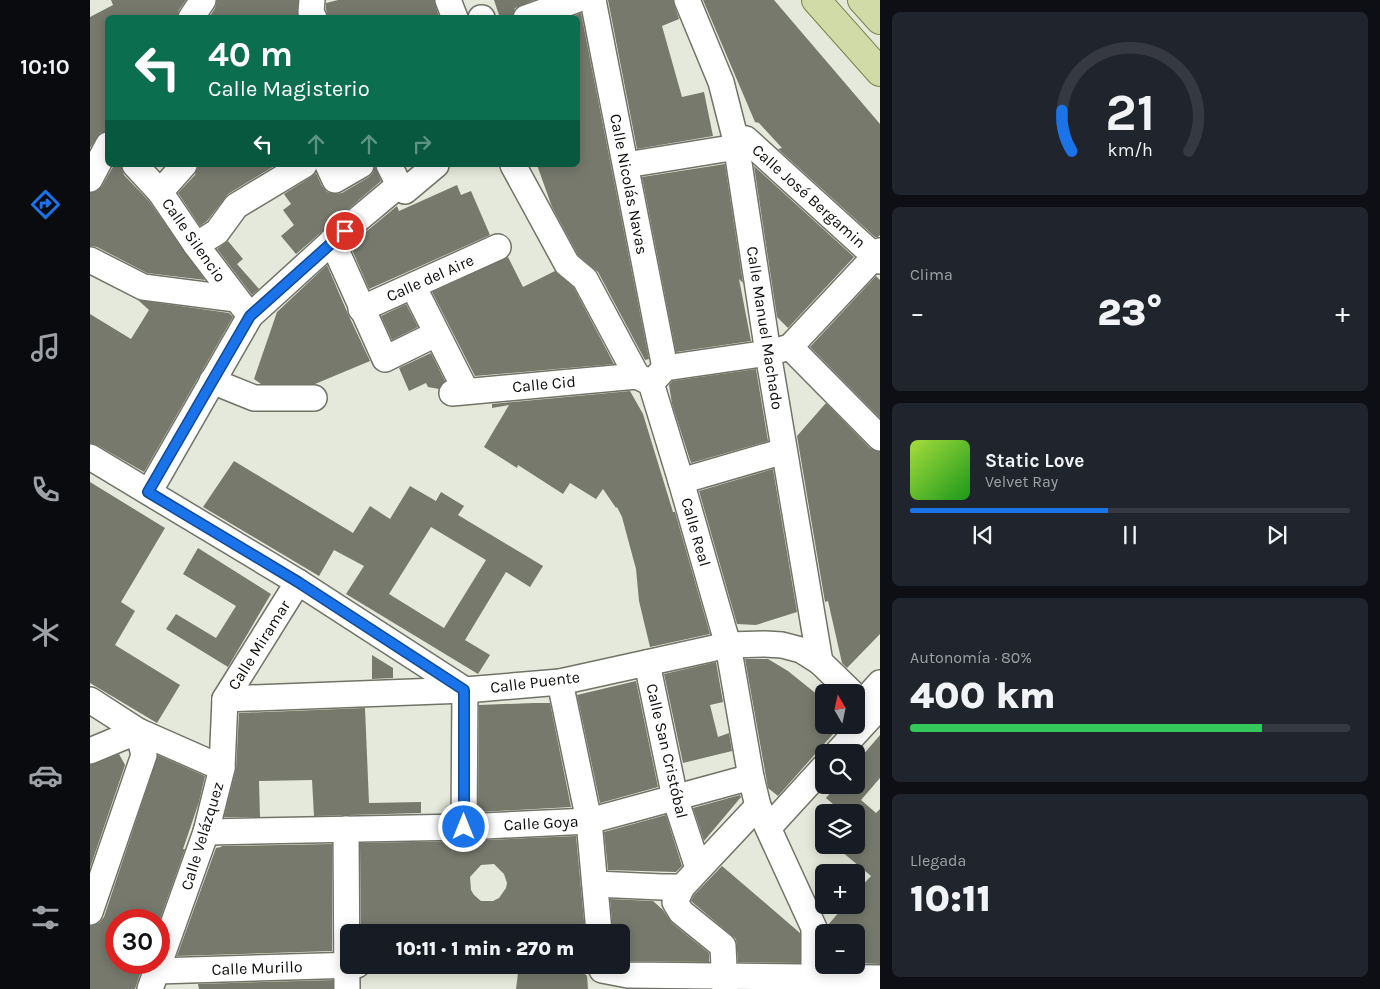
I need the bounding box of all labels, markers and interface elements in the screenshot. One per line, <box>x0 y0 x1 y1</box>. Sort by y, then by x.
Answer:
text: 40 m <box>208 34 293 75</box>
icon: left <box>125 35 190 100</box>
text: 10:10 <box>20 54 70 80</box>
text: Calle Magisterio <box>208 76 370 102</box>
text: 21 <box>1105 82 1155 143</box>
street label: Calle Nicolás Navas <box>606 112 652 256</box>
icon: left <box>249 130 277 158</box>
icon: ahead <box>302 130 330 158</box>
icon: ahead <box>355 130 383 158</box>
icon: right <box>408 130 436 158</box>
street label: Calle José Bergamin <box>748 140 870 252</box>
text: km/h <box>1107 140 1153 161</box>
icon: directions <box>28 187 63 222</box>
street label: Calle Silencio <box>158 194 230 286</box>
pin <box>324 210 366 252</box>
icon: arrive <box>331 217 359 245</box>
street label: Calle Manuel Machado <box>743 245 787 411</box>
street label: Calle del Aire <box>383 250 477 306</box>
text: Clima <box>910 265 953 284</box>
text: 23° <box>1097 290 1163 335</box>
text: − <box>910 296 925 329</box>
text: + <box>1335 296 1350 329</box>
icon: music <box>28 330 63 365</box>
street label: Calle Cid <box>511 372 577 396</box>
text: Static Love <box>985 450 1084 472</box>
icon: phone <box>28 472 63 507</box>
text: Velvet Ray <box>985 472 1058 491</box>
street label: Calle Real <box>677 495 715 569</box>
icon: previous <box>969 521 997 549</box>
icon: pause <box>1116 521 1144 549</box>
icon: next <box>1263 521 1291 549</box>
street label: Calle Miramar <box>224 597 294 693</box>
icon: climate <box>28 615 63 650</box>
text: Autonomía · 80% <box>910 648 1032 667</box>
street label: Calle Puente <box>489 667 581 697</box>
text: 400 km <box>910 673 1056 718</box>
street label: Calle San Cristóbal <box>642 682 692 820</box>
north arrow <box>815 684 865 734</box>
map controls <box>815 684 865 974</box>
button: search <box>815 744 865 794</box>
icon: car <box>28 758 63 793</box>
street label: Calle Velázquez <box>177 780 227 892</box>
position arrow <box>437 800 489 852</box>
button: layers <box>815 804 865 854</box>
street label: Calle Goya <box>503 812 579 834</box>
text: Llegada <box>910 851 966 870</box>
button: + <box>815 864 865 914</box>
text: 10:11 <box>910 876 991 921</box>
icon: filters <box>28 900 63 935</box>
speed limit sign: 30 <box>105 909 170 974</box>
button: − <box>815 924 865 974</box>
text: 10:11 · 1 min · 270 m <box>396 938 574 960</box>
street label: Calle Murillo <box>211 957 303 979</box>

